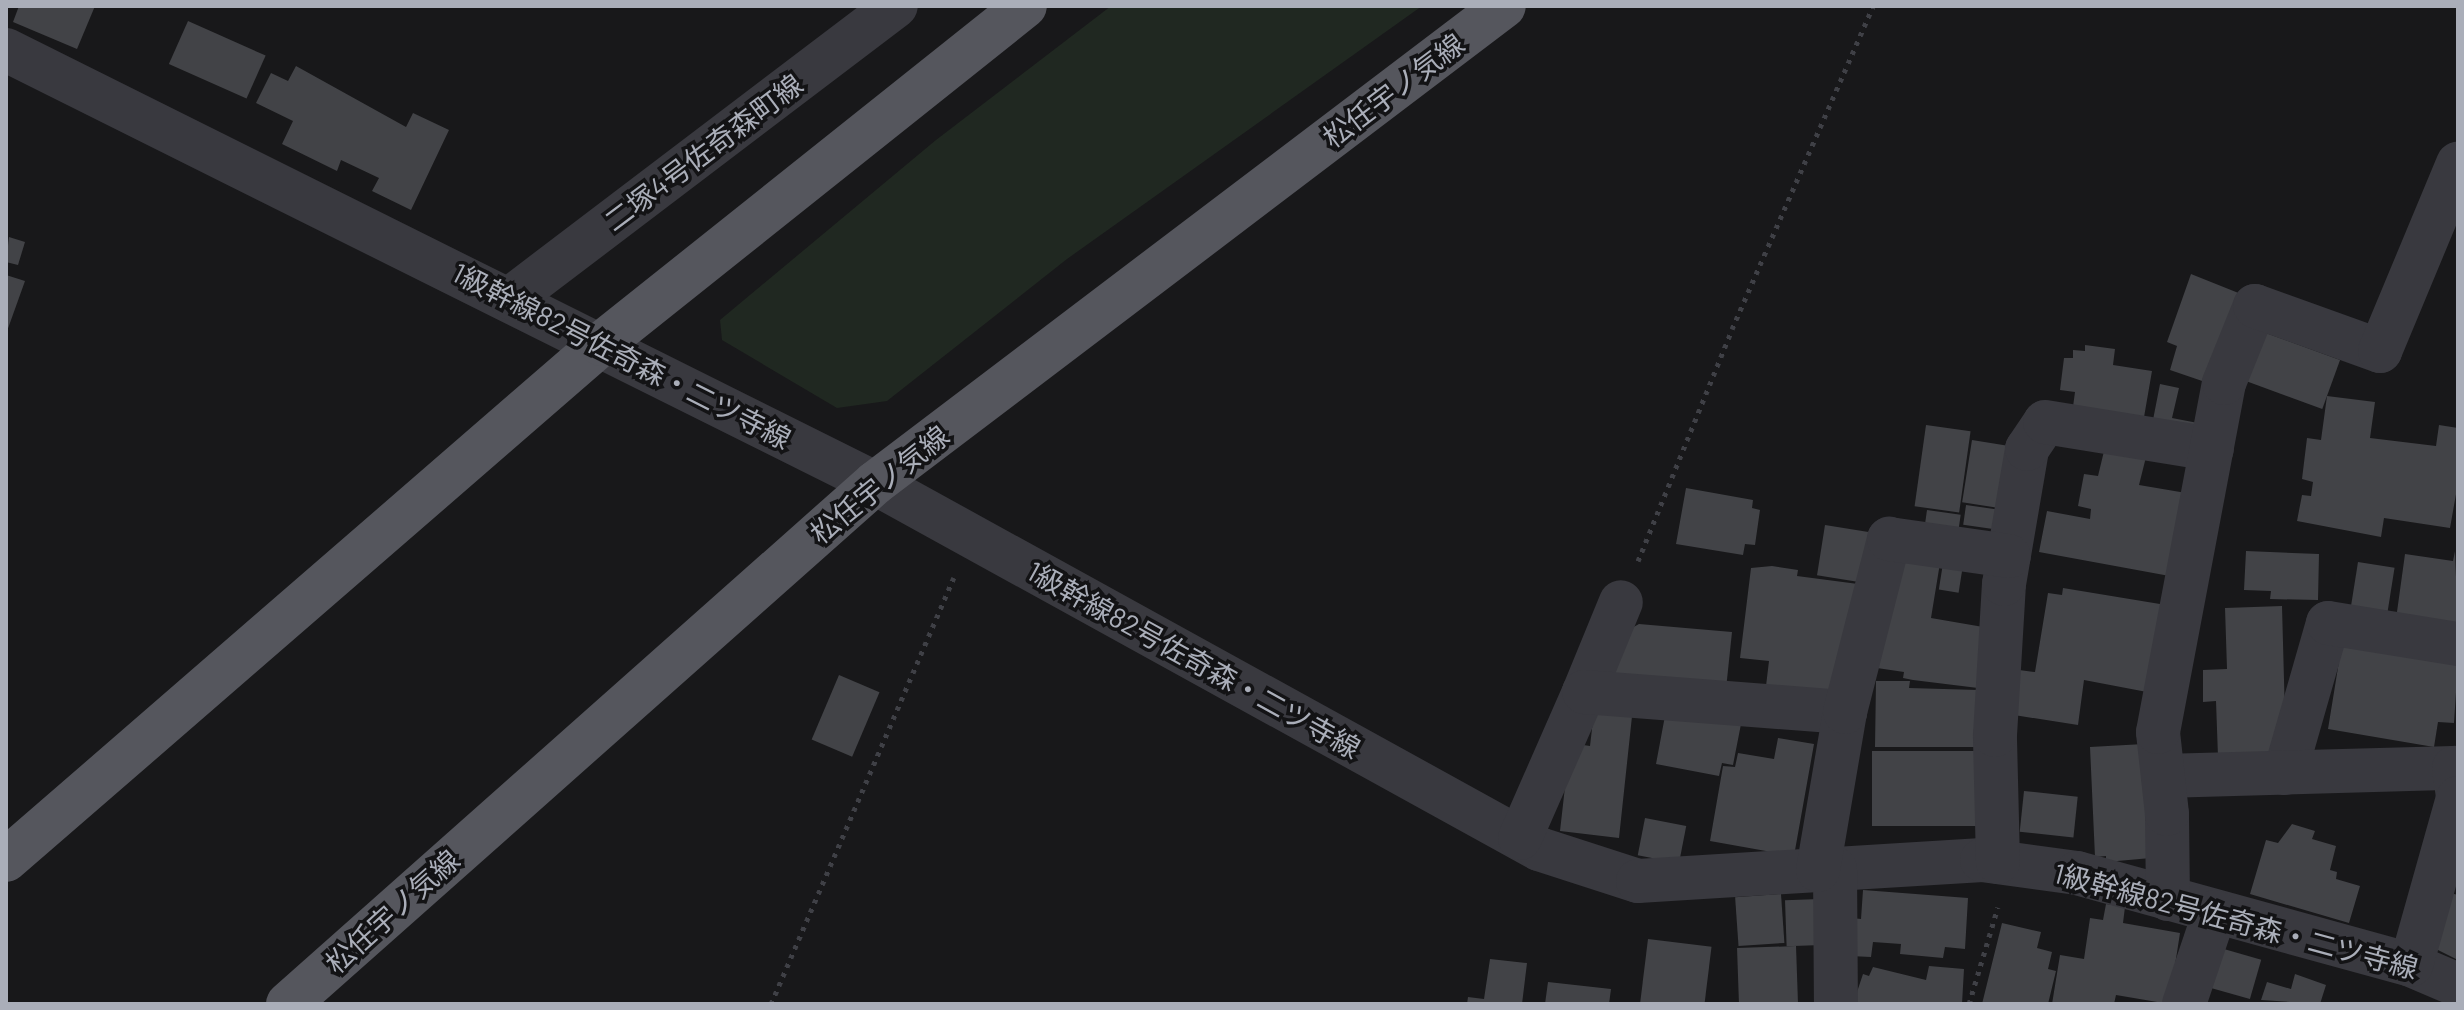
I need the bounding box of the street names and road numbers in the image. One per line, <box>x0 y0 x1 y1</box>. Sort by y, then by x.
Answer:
street label: 松任宇ノ気線 <box>1316 26 1470 154</box>
street label: 二塚4号佐奇森町線 <box>597 67 809 237</box>
street label: 1級幹線82号佐奇森・二ツ寺線 <box>447 255 797 455</box>
street label: 松任宇ノ気線 <box>803 418 955 550</box>
street label: 1級幹線82号佐奇森・二ツ寺線 <box>1022 553 1366 765</box>
street label: 松任宇ノ気線 <box>318 842 466 980</box>
street label: 1級幹線82号佐奇森・二ツ寺線 <box>2050 855 2422 985</box>

